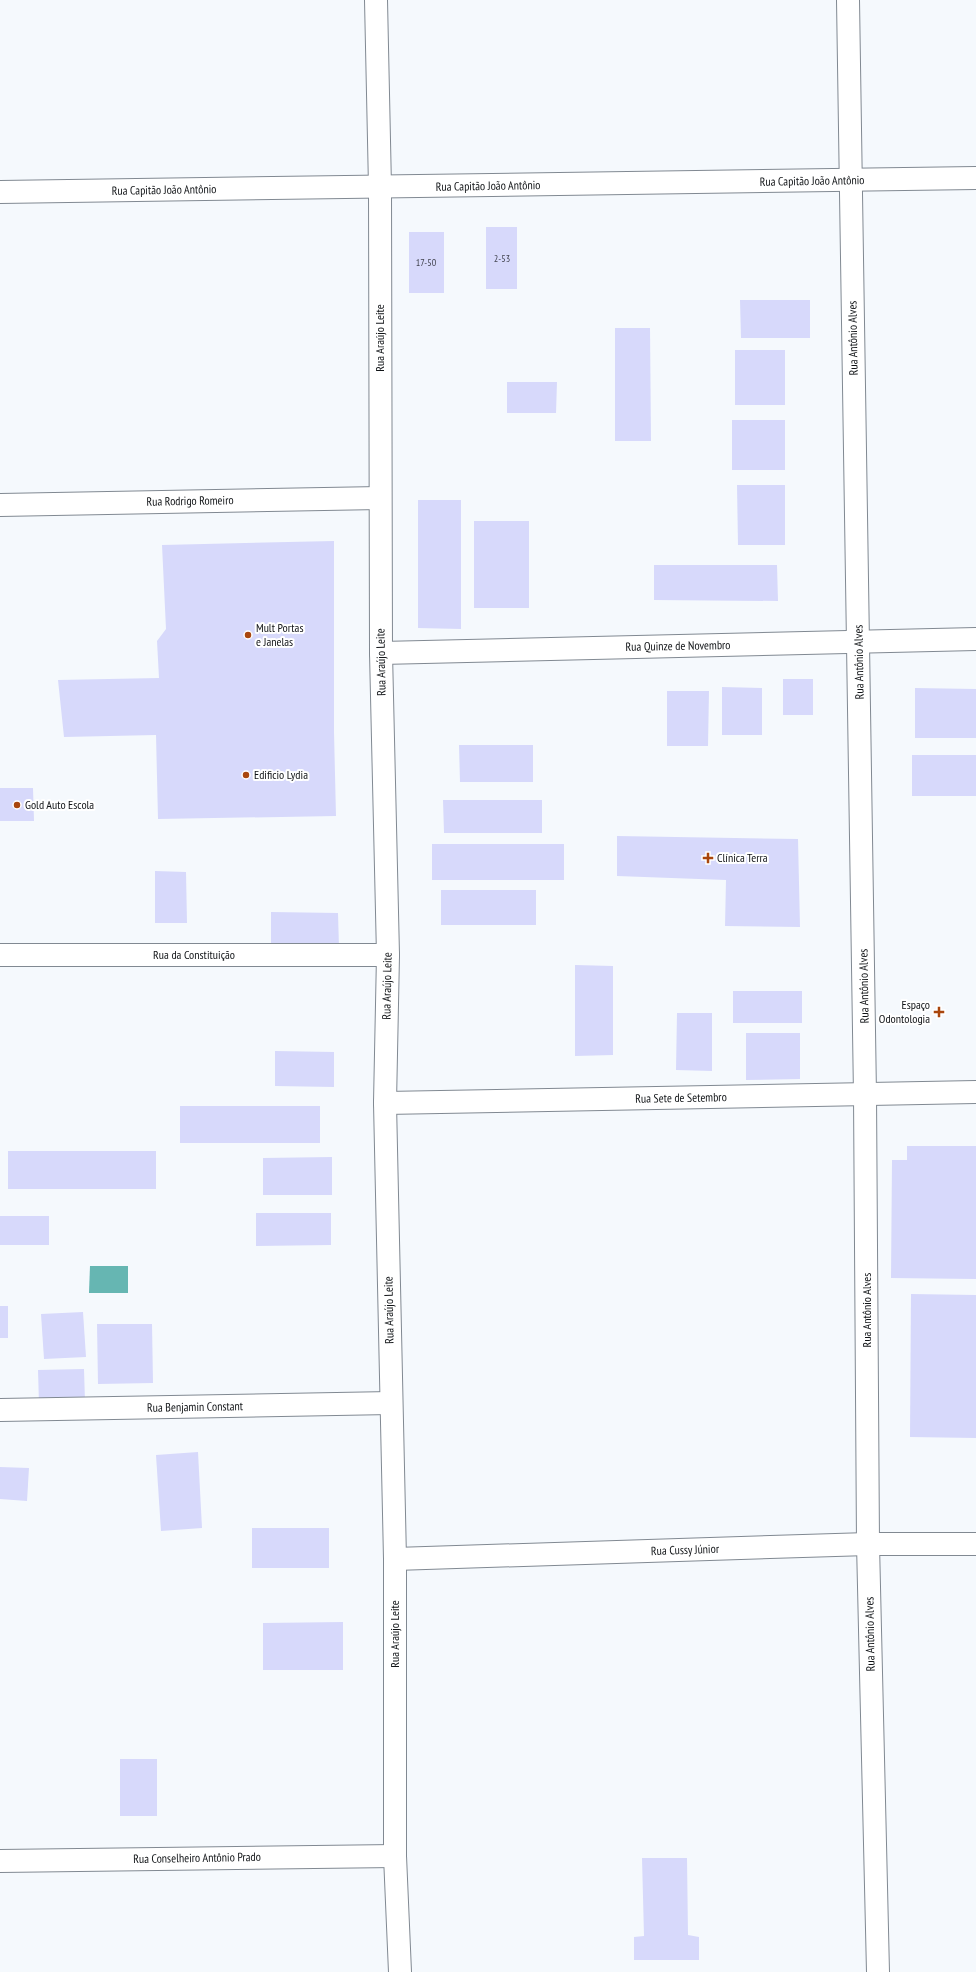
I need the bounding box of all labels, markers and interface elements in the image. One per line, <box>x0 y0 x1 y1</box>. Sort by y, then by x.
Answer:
street label: Rua Capitão João Antônio <box>759 172 865 189</box>
street label: Rua Capitão João Antônio <box>435 177 541 194</box>
street label: Rua Capitão João Antônio <box>111 181 217 198</box>
house number: 2-53 <box>494 252 510 265</box>
house number: 17-50 <box>416 256 437 269</box>
street label: Rua Antônio Alves <box>844 301 861 376</box>
street label: Rua Araújo Leite <box>372 304 387 372</box>
street label: Rua Rodrigo Romeiro <box>146 492 234 509</box>
place label: Mult Portas e Janelas <box>256 620 303 649</box>
street label: Rua Antônio Alves <box>850 625 867 700</box>
street label: Rua Araújo Leite <box>372 628 389 696</box>
marker: Mult Portas e Janelas <box>243 630 253 640</box>
street label: Rua Quinze de Novembro <box>625 637 731 654</box>
place label: Edificio Lydia <box>254 767 308 782</box>
marker: Edificio Lydia <box>241 770 251 780</box>
place label: Gold Auto Escola <box>25 797 94 812</box>
marker: Gold Auto Escola <box>12 800 22 810</box>
place label: Clínica Terra <box>717 850 768 865</box>
marker: Clínica Terra <box>702 852 714 864</box>
street label: Rua da Constituição <box>153 947 235 962</box>
street label: Rua Antônio Alves <box>855 949 872 1024</box>
street label: Rua Araújo Leite <box>378 952 395 1020</box>
place label: Espaço Odontologia <box>879 997 930 1026</box>
marker: Espaço Odontologia <box>933 1006 945 1018</box>
street label: Rua Sete de Setembro <box>635 1089 727 1106</box>
street label: Rua Antônio Alves <box>859 1273 874 1347</box>
street label: Rua Araújo Leite <box>380 1276 397 1344</box>
street label: Rua Benjamin Constant <box>147 1398 244 1415</box>
street label: Rua Cussy Júnior <box>651 1541 720 1558</box>
street label: Rua Antônio Alves <box>861 1597 878 1672</box>
street label: Rua Araújo Leite <box>387 1600 402 1668</box>
street label: Rua Conselheiro Antônio Prado <box>133 1849 261 1866</box>

